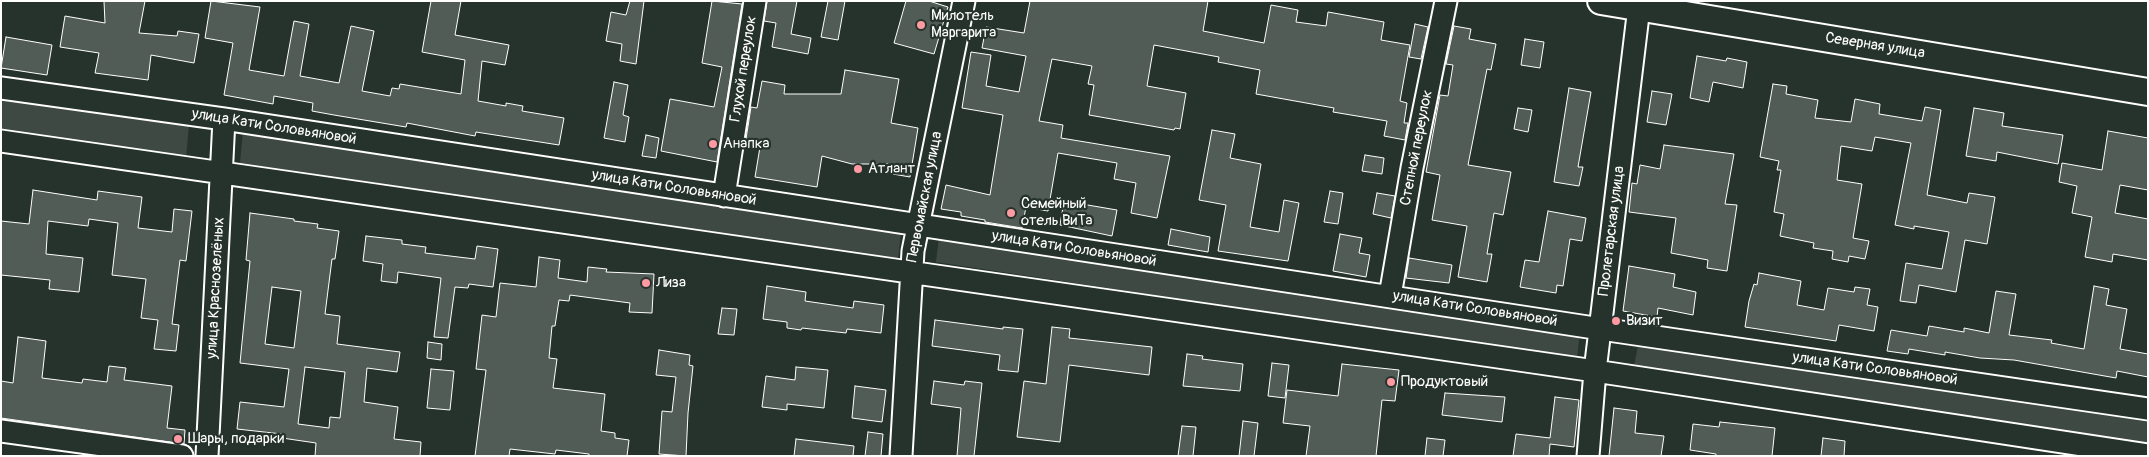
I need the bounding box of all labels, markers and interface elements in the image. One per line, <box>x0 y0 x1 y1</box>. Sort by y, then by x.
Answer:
place label: Милотель Маргарита <box>931 7 996 42</box>
street label: Глухой переулок <box>727 15 761 123</box>
marker: Милотель Маргарита <box>915 19 927 31</box>
street label: Северная улица <box>1824 29 1926 63</box>
street label: Степной переулок <box>1397 89 1437 207</box>
street label: улица Кати Соловьяновой <box>190 105 358 149</box>
street label: Первомайская улица <box>903 130 947 264</box>
place label: Анапка <box>723 135 770 153</box>
marker: Анапка <box>707 138 719 150</box>
place label: Атлант <box>868 160 915 178</box>
marker: Атлант <box>852 163 864 175</box>
street label: Пролетарская улица <box>1595 165 1629 297</box>
street label: улица Кати Соловьяновой <box>590 166 758 210</box>
place label: Семейный отель ВиТа <box>1021 195 1092 230</box>
marker: Семейный отель ВиТа <box>1005 207 1017 219</box>
street label: улица Краснозелёных <box>203 217 229 359</box>
street label: улица Кати Соловьяновой <box>990 227 1158 271</box>
place label: Лиза <box>656 274 686 292</box>
marker: Лиза <box>640 277 652 289</box>
street label: улица Кати Соловьяновой <box>1391 287 1559 331</box>
place label: Визит <box>1626 312 1663 330</box>
marker: Визит <box>1610 315 1622 327</box>
street label: улица Кати Соловьяновой <box>1791 349 1959 389</box>
place label: Продуктовый <box>1401 373 1488 391</box>
marker: Продуктовый <box>1385 376 1397 388</box>
place label: Шары, подарки <box>188 430 284 448</box>
marker: Шары, подарки <box>172 433 184 445</box>

